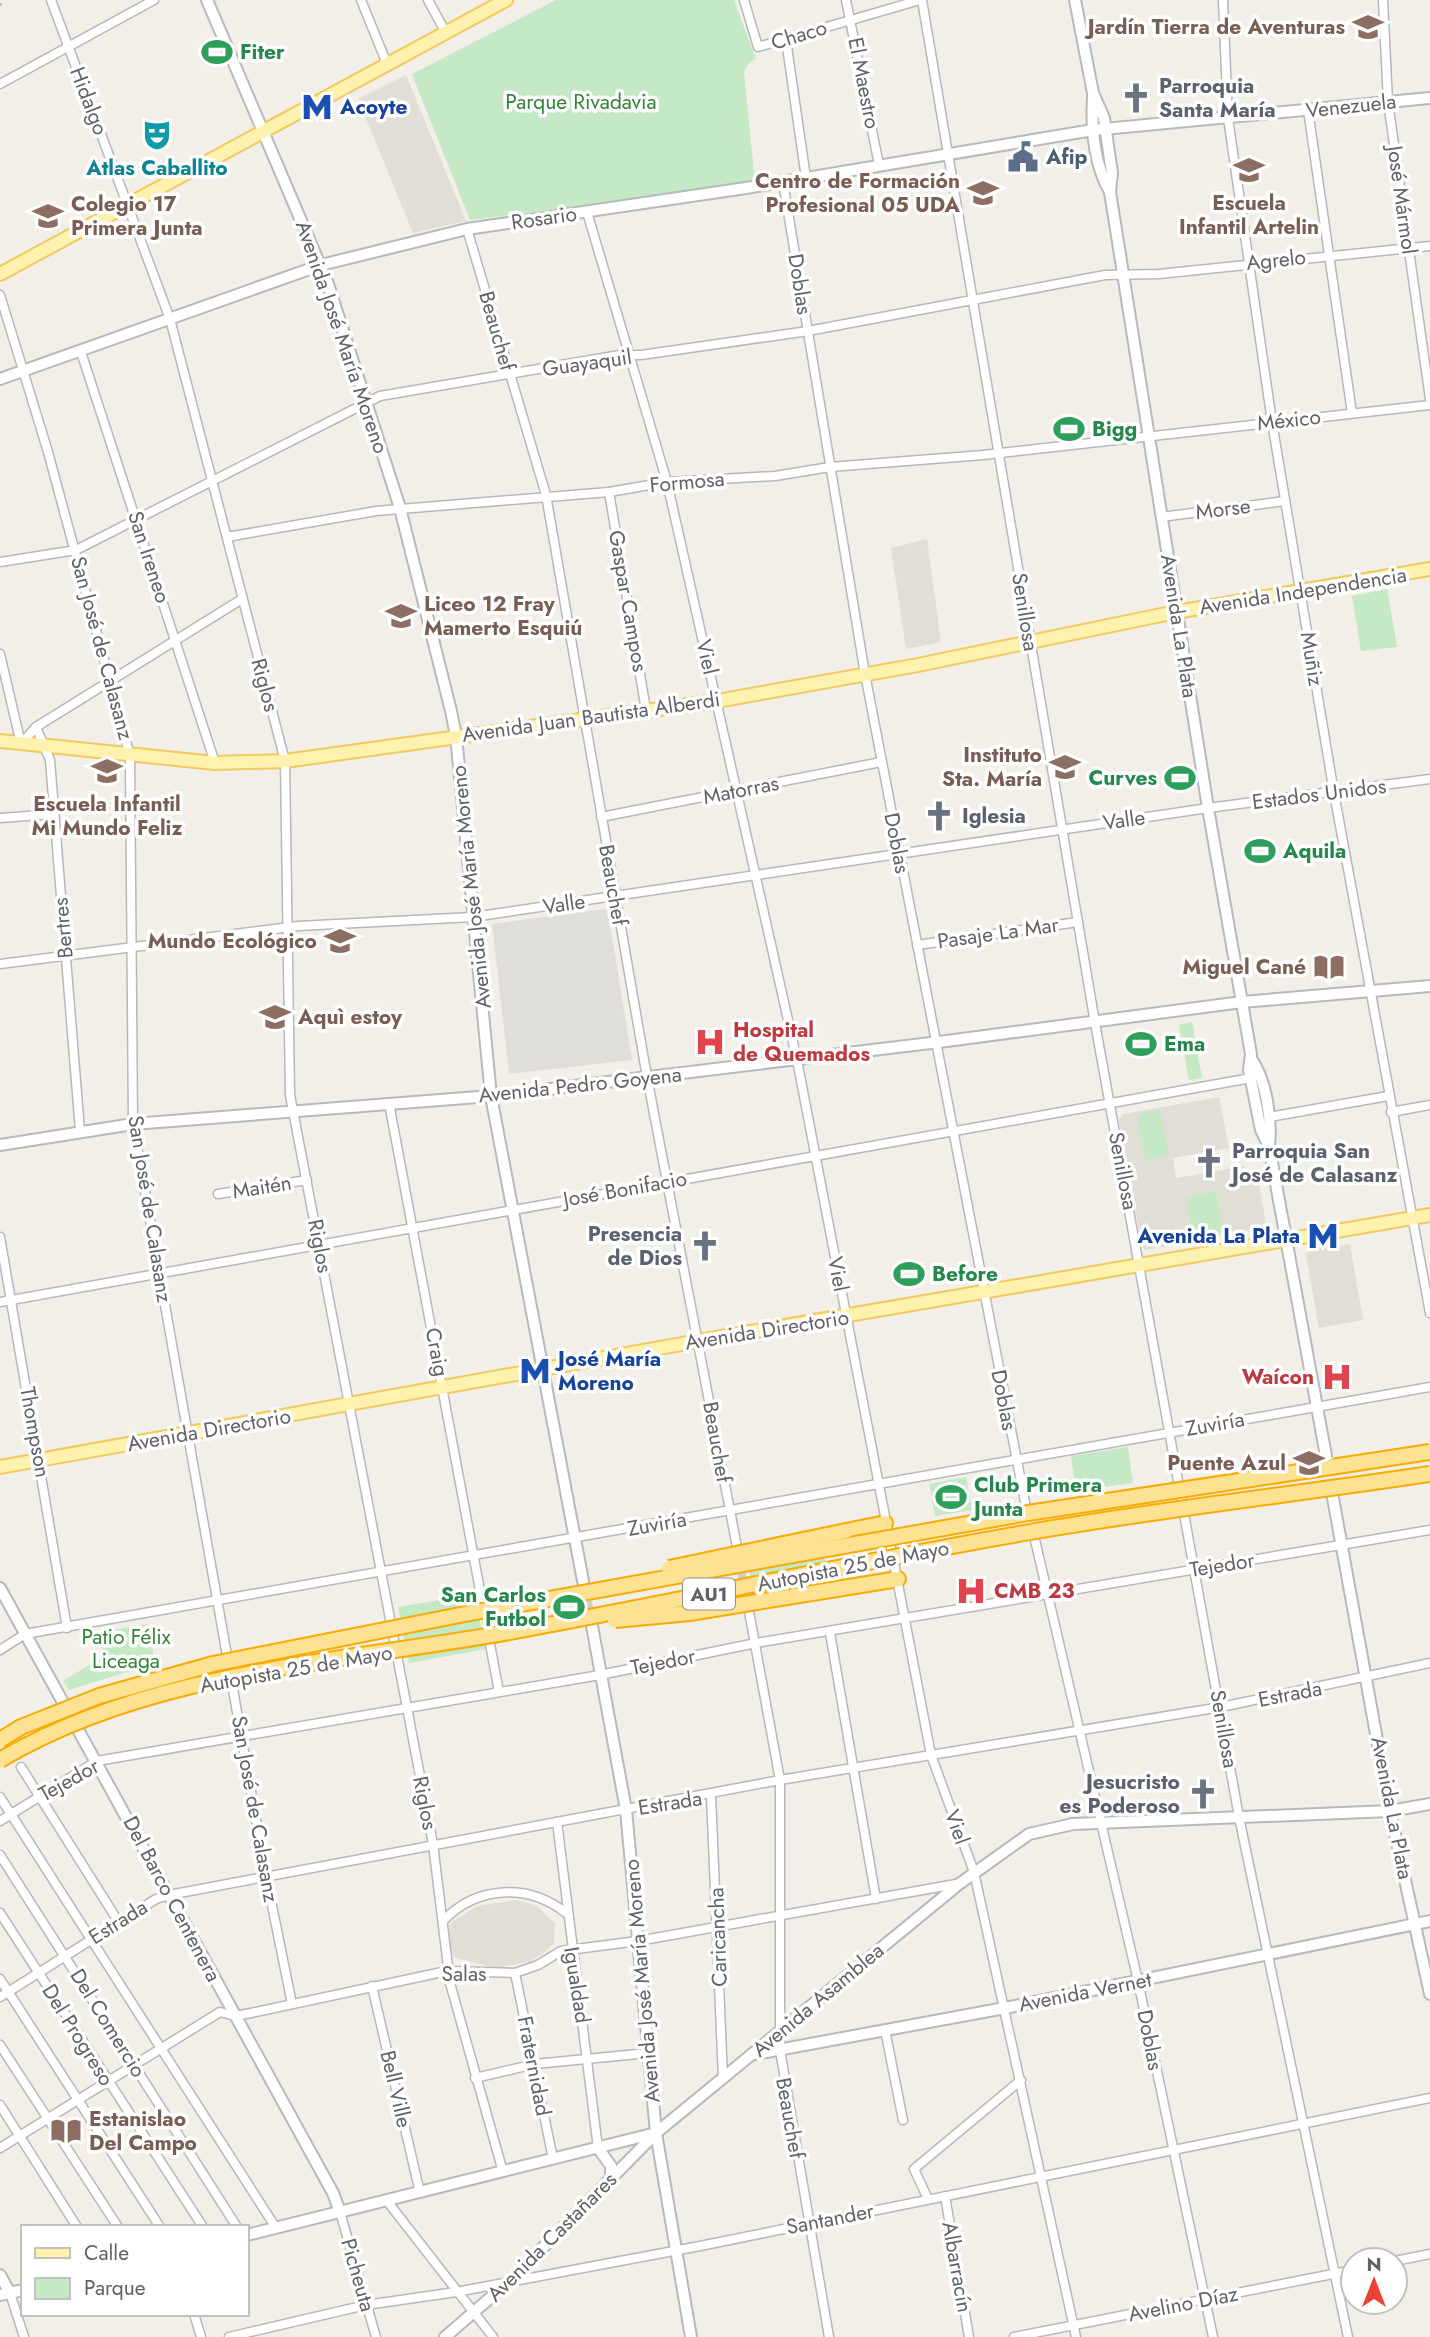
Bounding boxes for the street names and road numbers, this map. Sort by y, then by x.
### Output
street label: Chaco [767,12,831,58]
street label: El Maestro [840,35,888,131]
street label: Hidalgo [62,63,116,139]
street label: Venezuela [1304,86,1398,126]
street label: José Mármol [1379,141,1424,256]
street label: Rosario [509,199,579,237]
street label: Avenida José María Moreno [288,217,396,457]
street label: Agrelo [1245,242,1307,278]
street label: Doblas [780,251,820,317]
street label: Beauchef [471,288,523,375]
street label: Guayaquil [540,342,634,384]
street label: México [1256,402,1322,438]
street label: Formosa [648,464,726,500]
street label: Morse [1194,491,1252,527]
street label: San Ireneo [120,507,178,607]
street label: Gaspar Campos [601,528,655,674]
street label: Avenida La Plata [1153,552,1205,700]
street label: San José de Calasanz [63,553,141,743]
street label: Avenida Independencia [1197,560,1409,622]
street label: Senillosa [1004,571,1046,653]
street label: Muñiz [1293,630,1331,688]
street label: Viel [688,637,726,677]
street label: Riglos [244,655,286,715]
street label: Avenida Juan Bautista Alberdi [460,684,722,750]
street label: Avenida José María Moreno [443,764,499,1010]
street label: Matorras [701,768,781,812]
street label: Estados Unidos [1250,771,1388,817]
street label: Valle [1101,802,1147,838]
street label: Doblas [876,810,918,876]
street label: Beauchef [591,842,635,929]
street label: Valle [541,886,587,922]
street label: Bertres [45,896,81,960]
street label: Pasaje La Mar [935,910,1061,956]
street label: Avenida Pedro Goyena [477,1059,683,1111]
street label: San José de Calasanz [120,1113,180,1305]
street label: Senillosa [1101,1130,1145,1212]
street label: José Bonifacio [558,1163,689,1215]
street label: Maitén [230,1168,294,1206]
street label: Riglos [300,1217,340,1275]
street label: Viel [820,1254,856,1294]
street label: Avenida Directorio [683,1302,851,1358]
street label: Craig [418,1325,456,1379]
street label: Doblas [983,1367,1025,1433]
street label: Thompson [12,1384,58,1480]
street label: Beauchef [695,1399,739,1486]
street label: Avenida Directorio [125,1401,293,1459]
street label: Zuviría [1183,1404,1247,1444]
street label: Zuviría [625,1504,689,1544]
street label: Autopista 25 de Mayo [754,1533,952,1599]
street label: Tejedor [1187,1545,1257,1585]
road number: AU1 [683,1578,735,1610]
street label: Autopista 25 de Mayo [197,1637,395,1701]
street label: Tejedor [628,1641,699,1683]
street label: Estrada [1256,1673,1324,1715]
street label: Senillosa [1202,1688,1246,1770]
street label: San José de Calasanz [224,1713,286,1905]
street label: Avenida La Plata [1363,1734,1421,1882]
street label: Tejedor [33,1751,105,1809]
street label: Riglos [405,1774,445,1832]
street label: Estrada [636,1783,704,1823]
street label: Viel [937,1805,977,1849]
street label: Del Barco Centenera [116,1811,228,1987]
street label: Avenida José María Moreno [616,1858,668,2104]
street label: Caricancha [701,1887,735,1987]
street label: Estrada [83,1892,153,1952]
street label: Avenida Asamblea [746,1936,890,2064]
street label: Igualdad [556,1945,598,2025]
street label: Salas [441,1959,487,1989]
street label: Del Comercio [63,1963,153,2083]
street label: Avenida Vernet [1016,1964,1154,2020]
street label: Del Progreso [35,1978,121,2092]
street label: Doblas [1129,2007,1171,2073]
street label: Fraternidad [510,2014,558,2118]
street label: Bell Ville [373,2047,419,2131]
street label: Beauchef [768,2075,812,2162]
street label: Avenida Castañares [480,2165,624,2309]
street label: Santander [784,2196,877,2242]
street label: Albarracín [934,2219,980,2315]
street label: Picheuta [333,2235,383,2315]
street label: Avelino Díaz [1126,2279,1241,2329]

